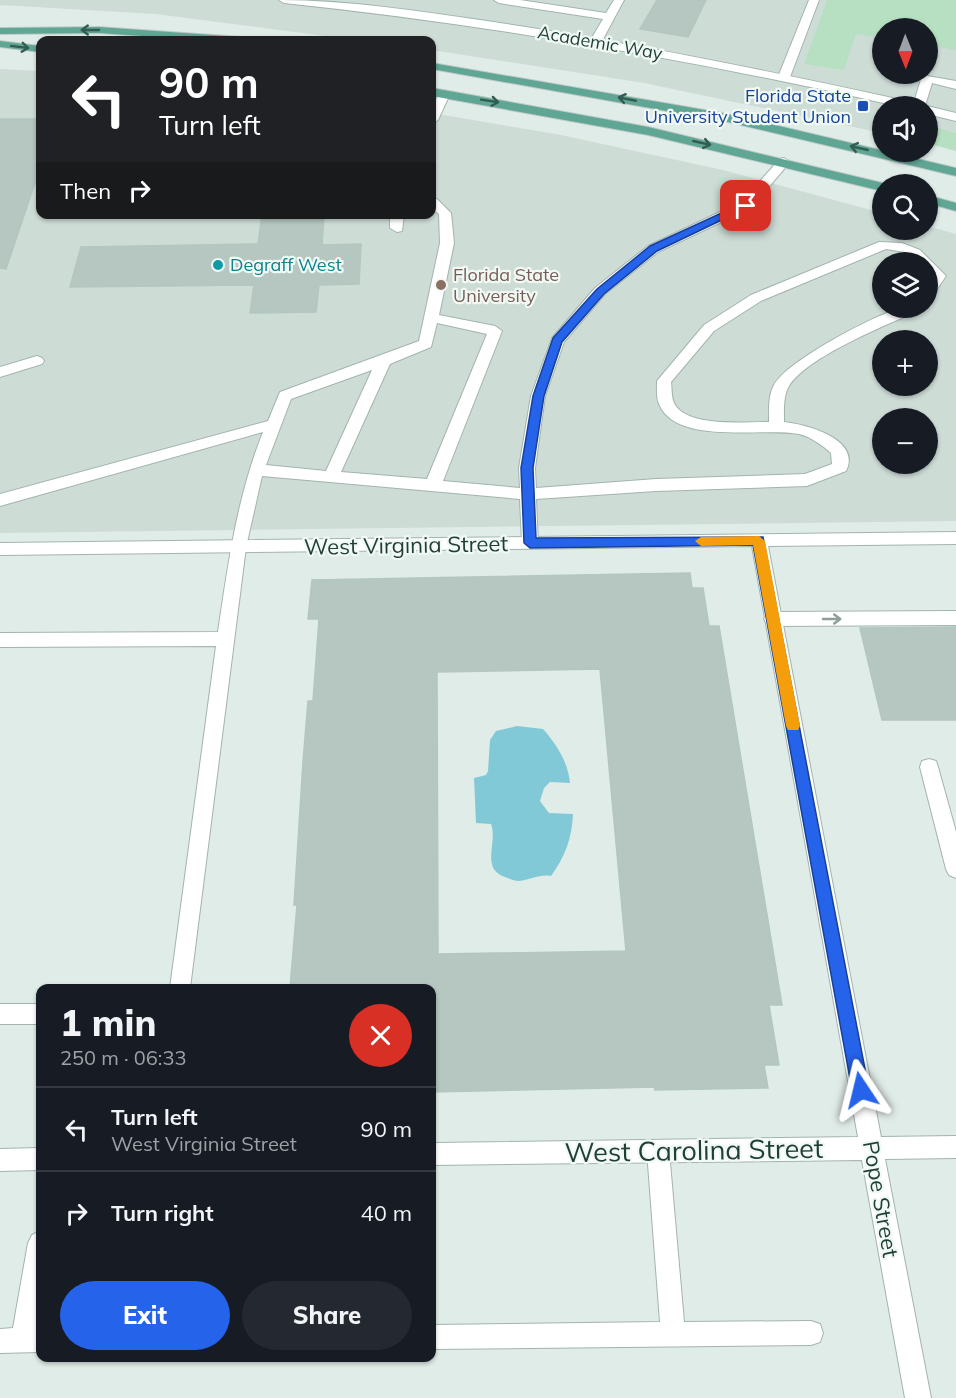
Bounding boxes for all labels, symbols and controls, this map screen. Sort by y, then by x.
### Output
north arrow [872,18,938,84]
map controls [872,18,938,474]
street label: Academic Way [536,20,665,65]
one-way arrow [80,24,100,36]
one-way arrow [10,41,30,52]
text: 90 m [159,56,259,109]
icon: left [60,60,138,138]
place label: Florida State University Student Union [645,84,851,128]
one-way arrow [617,93,637,104]
one-way arrow [479,96,499,107]
button: sound [872,96,938,162]
marker: Florida State University Student Union [856,99,870,113]
text: Turn left [159,108,261,142]
one-way arrow [692,137,711,149]
one-way arrow [849,141,868,153]
icon: right [123,174,156,207]
button: search [872,174,938,240]
text: Then [60,177,111,205]
pin [720,180,771,231]
icon: arrive [729,189,762,222]
button: layers [872,252,938,318]
place label: Degraff West [230,253,342,276]
marker: Degraff West [211,258,225,272]
place label: Florida State University [453,263,559,307]
marker: Florida State University [434,278,448,292]
button: + [872,330,938,396]
button: − [872,408,938,474]
street label: West Virginia Street [304,529,509,561]
one-way arrow [821,613,841,625]
text: 1 min [60,1000,156,1045]
button: close [349,1004,412,1067]
text: 250 m · 06:33 [60,1045,186,1070]
position arrow [829,1058,893,1122]
text: Turn left [111,1103,198,1131]
icon: left [60,1113,93,1146]
text: 90 m [361,1115,412,1143]
text: West Virginia Street [111,1131,297,1156]
street label: West Carolina Street [564,1131,824,1169]
street label: Pope Street [857,1138,905,1260]
icon: right [60,1197,93,1230]
text: Turn right [111,1199,214,1227]
text: 40 m [361,1199,412,1227]
button: Exit [60,1281,230,1350]
button: Share [242,1281,412,1350]

